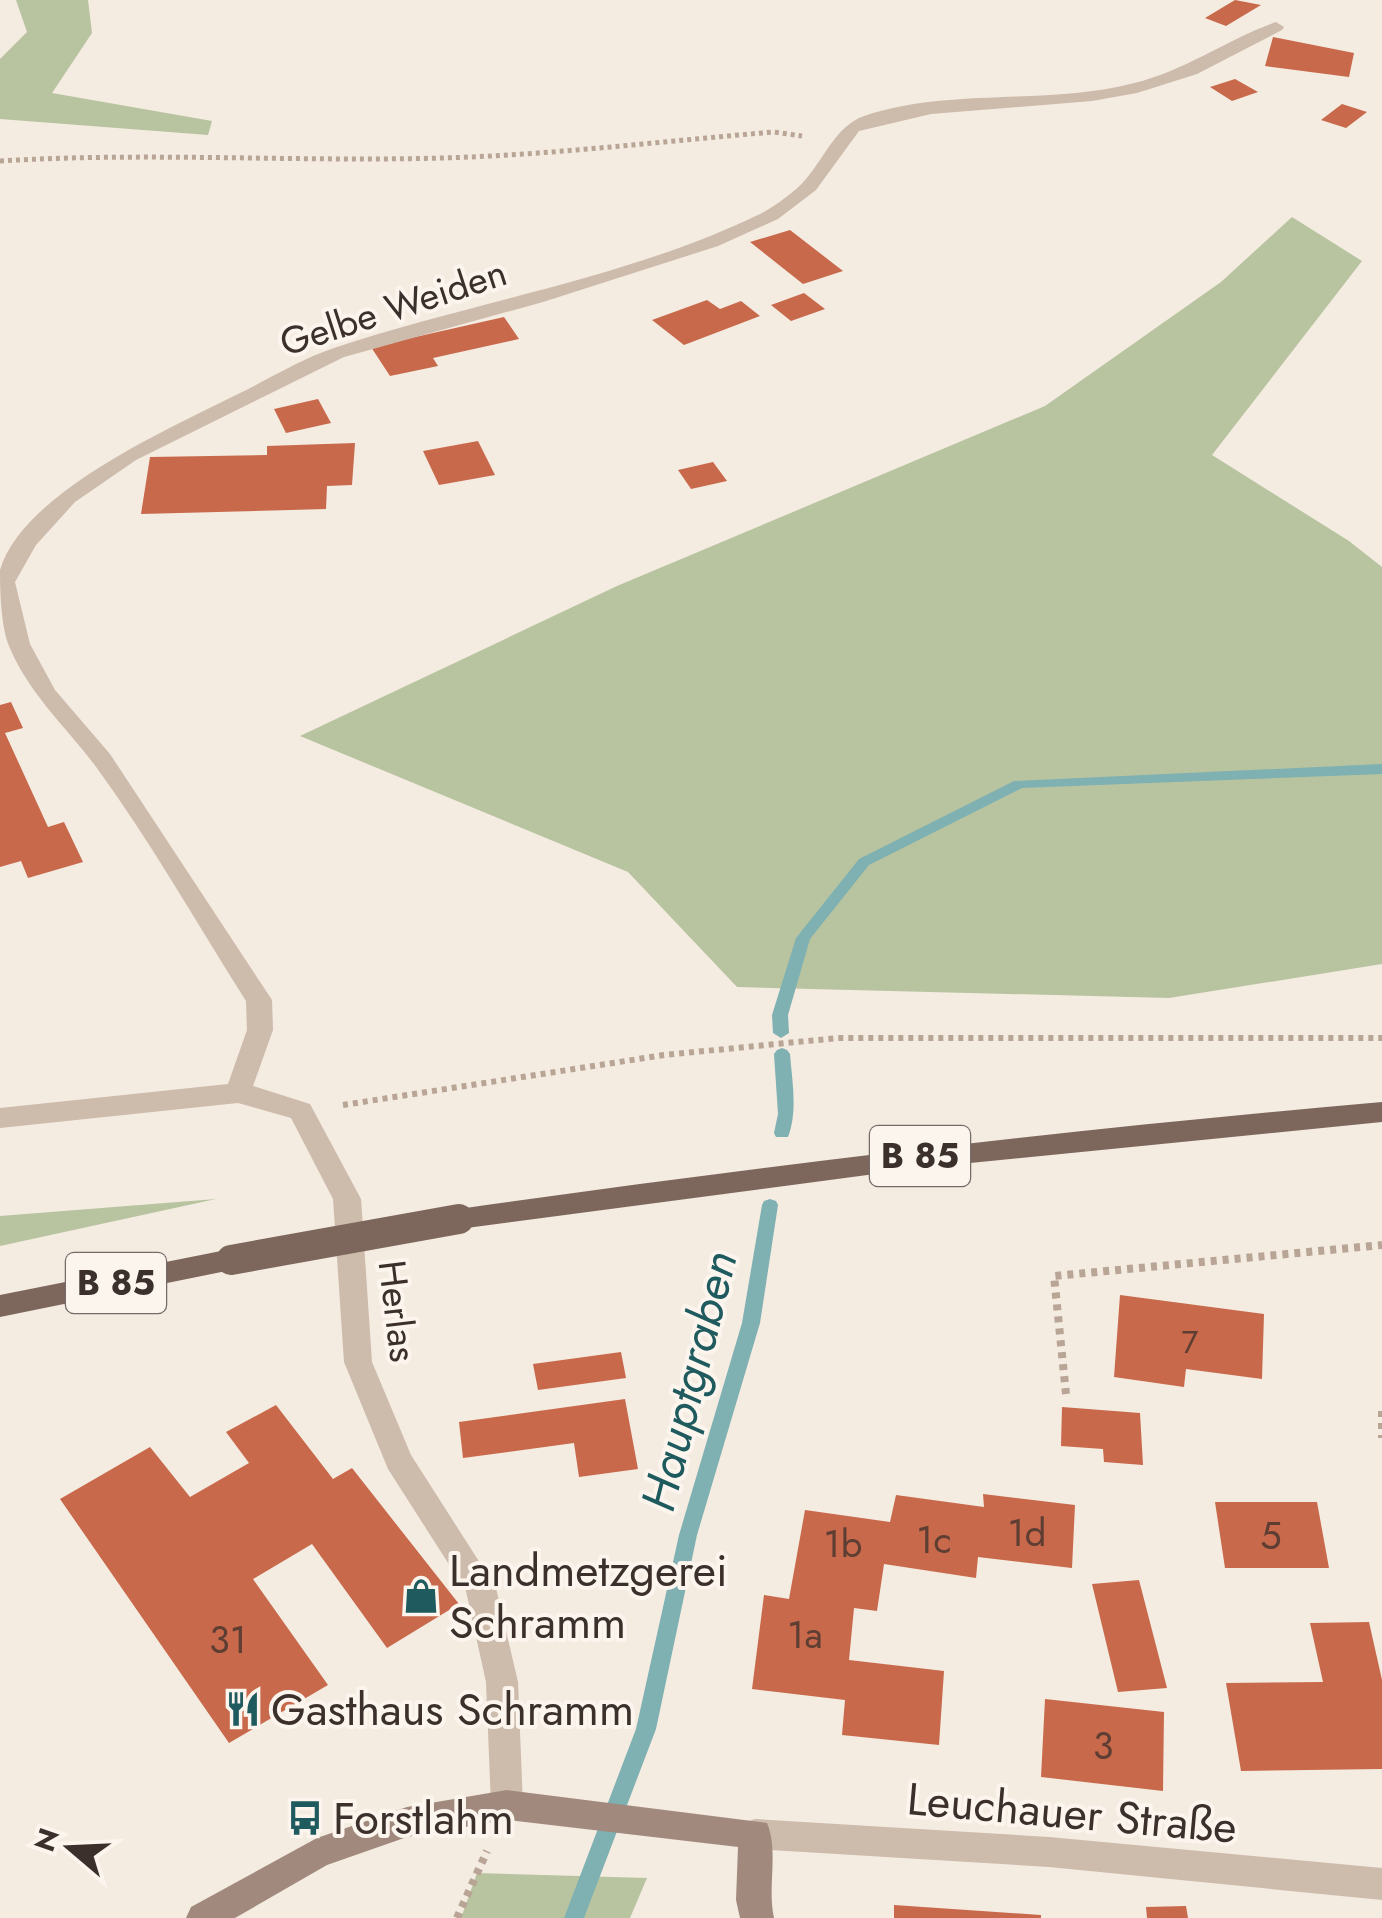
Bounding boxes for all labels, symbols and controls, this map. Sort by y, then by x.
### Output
street label: Gelbe Weiden [272,244,514,370]
road number: B 85 [870,1126,970,1186]
water label: Hauptgraben [623,1244,755,1518]
road number: B 85 [66,1253,166,1313]
street label: Herlas [364,1257,432,1365]
house number: 7 [1182,1319,1199,1365]
house number: 1d [1008,1505,1046,1560]
house number: 5 [1260,1508,1282,1563]
house number: 1c [916,1512,952,1567]
house number: 1b [824,1516,862,1571]
place label: Landmetzgerei Schramm [449,1538,728,1655]
shop icon: Landmetzgerei Schramm [402,1577,440,1615]
house number: 1a [787,1607,823,1662]
house number: 31 [209,1612,247,1667]
place label: Gasthaus Schramm [271,1677,634,1742]
restaurant icon: Gasthaus Schramm [224,1690,262,1728]
house number: 3 [1093,1718,1113,1773]
street label: Leuchauer Straße [904,1766,1240,1860]
place label: Forstlahm [333,1786,514,1851]
north arrow [20,1798,120,1898]
bus stop icon: Forstlahm [286,1799,324,1837]
text: N [24,1823,70,1857]

